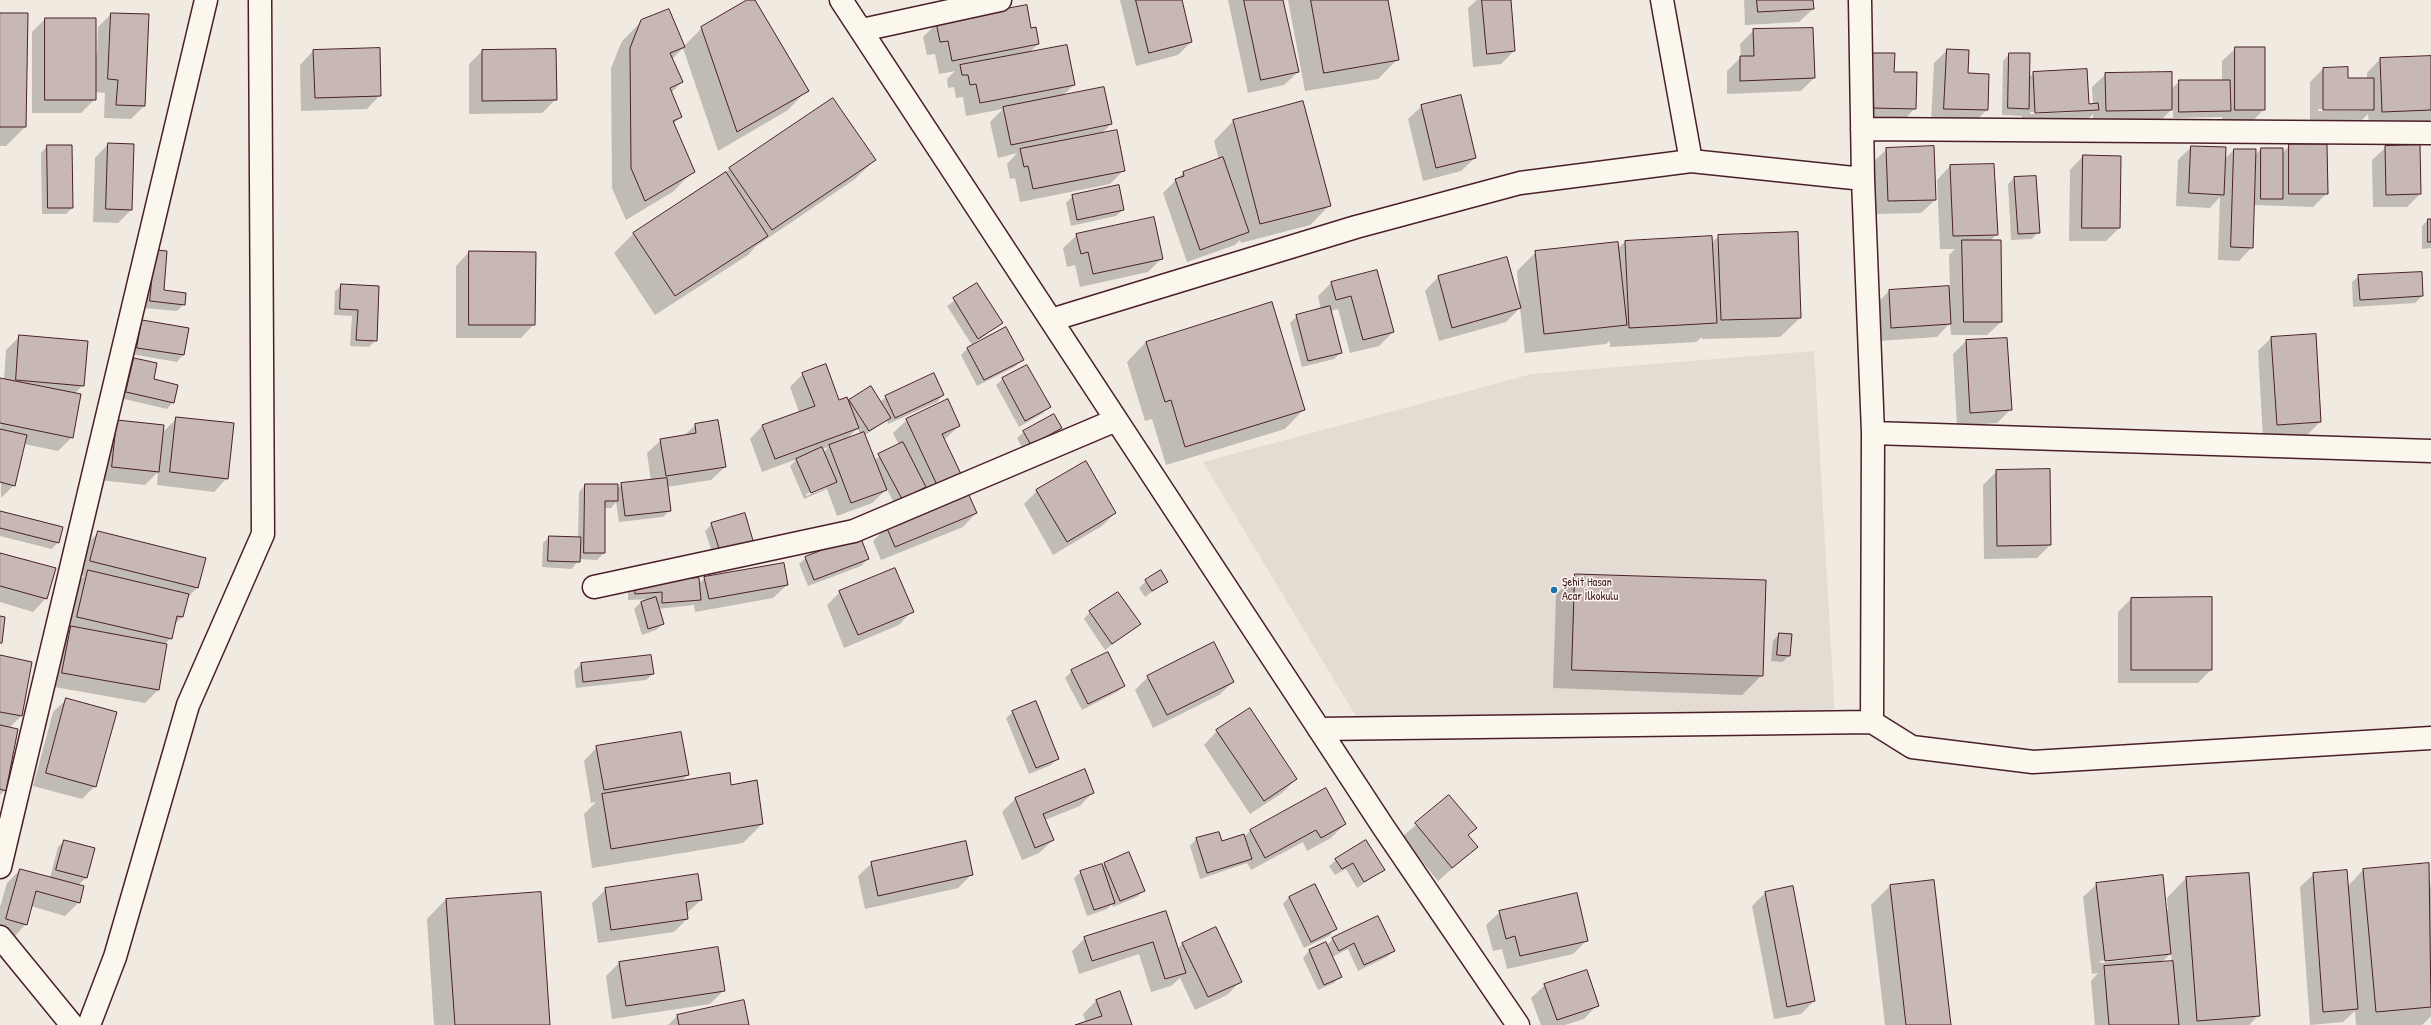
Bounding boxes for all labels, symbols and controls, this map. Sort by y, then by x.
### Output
place label: Şehit Hasan Acar İlkokulu [1562,576,1618,604]
marker: Şehit Hasan Acar İlkokulu [1549,585,1559,595]

